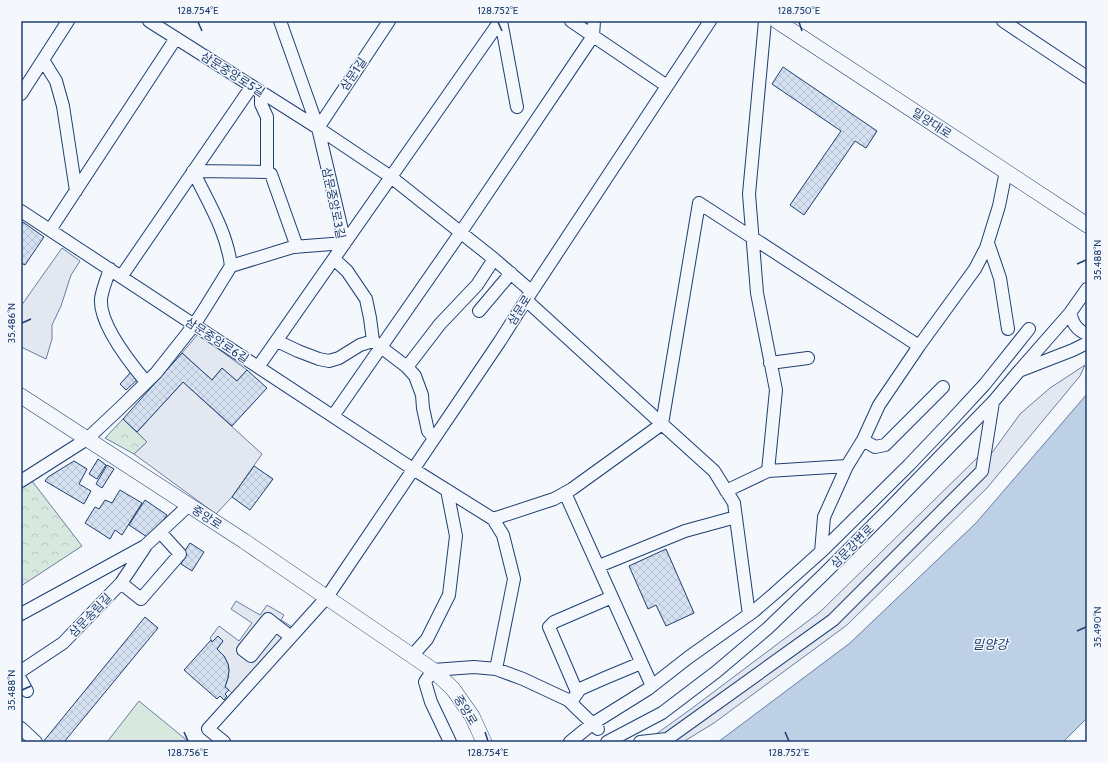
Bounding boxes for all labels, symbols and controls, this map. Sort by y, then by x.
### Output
text: 128.754°E [177,4,219,17]
text: 128.752°E [478,4,519,17]
text: 128.750°E [778,4,821,17]
street label: 삼문중앙로5길 [198,48,268,100]
street label: 삼문1길 [336,54,370,94]
street label: 밀양대로 [909,105,955,141]
street label: 삼문중앙로3길 [319,166,349,240]
text: 35.488°N [1091,240,1104,280]
street label: 삼문로 [504,292,534,328]
text: 35.486°N [5,303,18,343]
street label: 삼문중앙로6길 [182,314,252,366]
street label: 중앙로 [189,502,225,532]
street label: 삼문강변로 [827,521,877,571]
street label: 삼문송림길 [65,590,115,640]
text: 35.490°N [1091,606,1104,648]
water label: 밀양강 [972,636,1010,652]
text: 35.488°N [5,670,18,710]
street label: 중앙로 [451,692,481,728]
text: 128.756°E [167,746,209,759]
text: 128.754°E [467,746,509,759]
text: 128.752°E [769,746,810,759]

